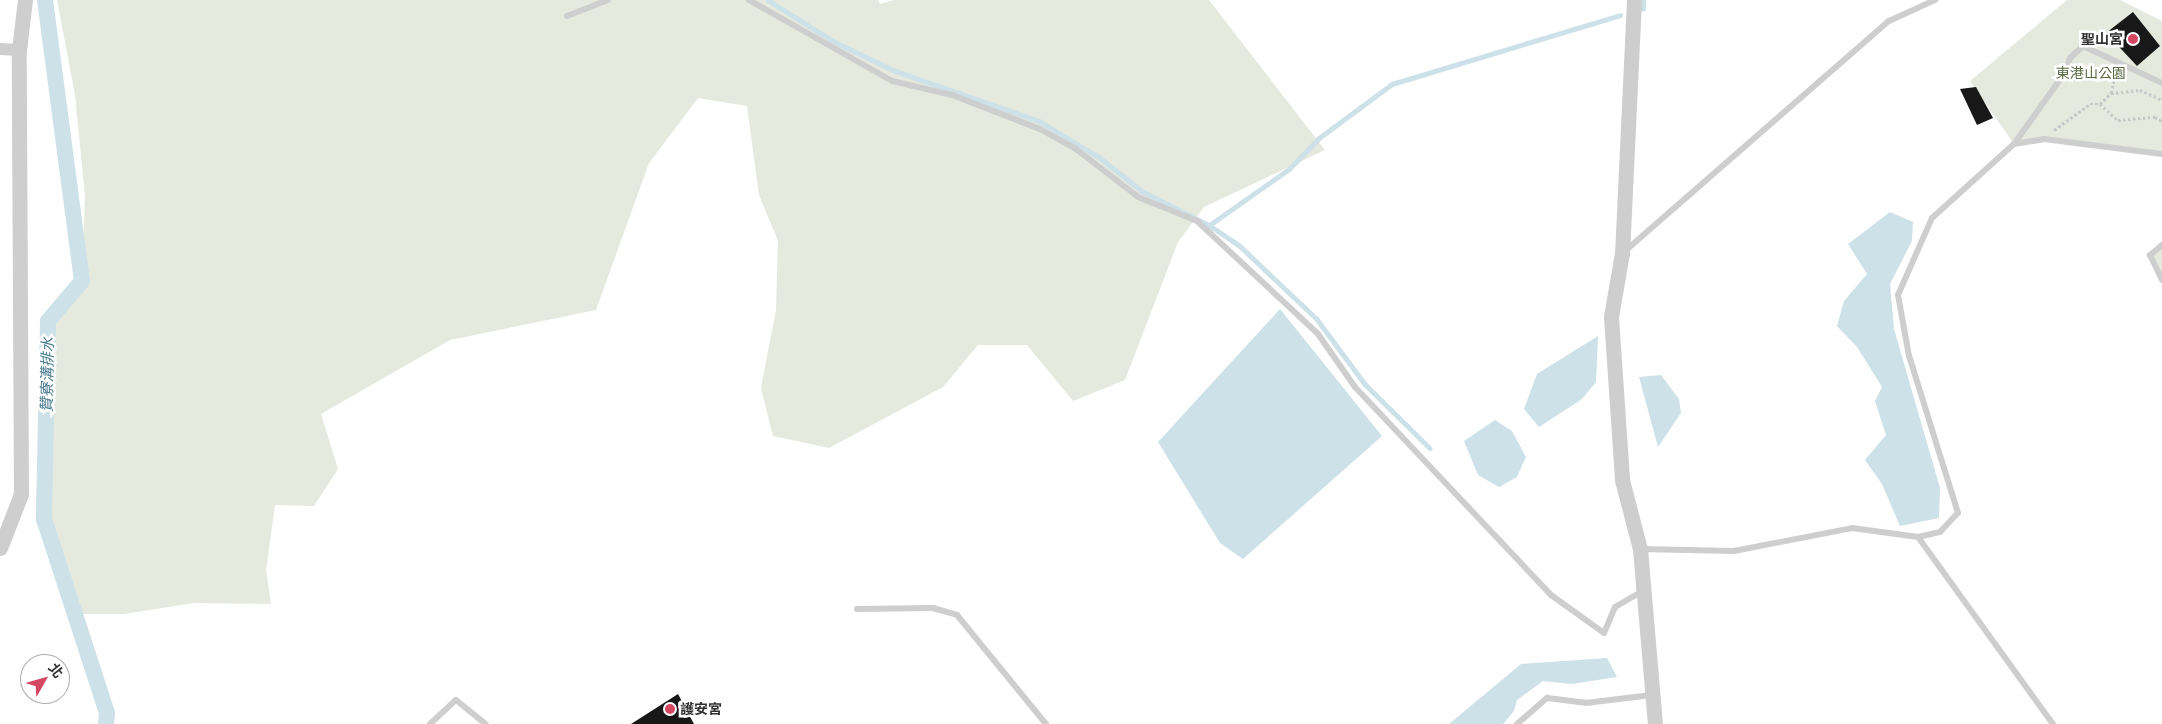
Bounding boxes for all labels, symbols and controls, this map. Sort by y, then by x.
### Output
place label: 聖山宮 [2081,31,2123,47]
marker: 聖山宮 [2127,33,2139,45]
park label: 東港山公園 [2056,65,2126,81]
water label: 贊寮溝排水 [37,337,57,413]
north arrow [20,654,70,704]
text: 北 [45,659,68,681]
place label: 護安宮 [680,701,722,717]
marker: 護安宮 [664,703,676,715]

